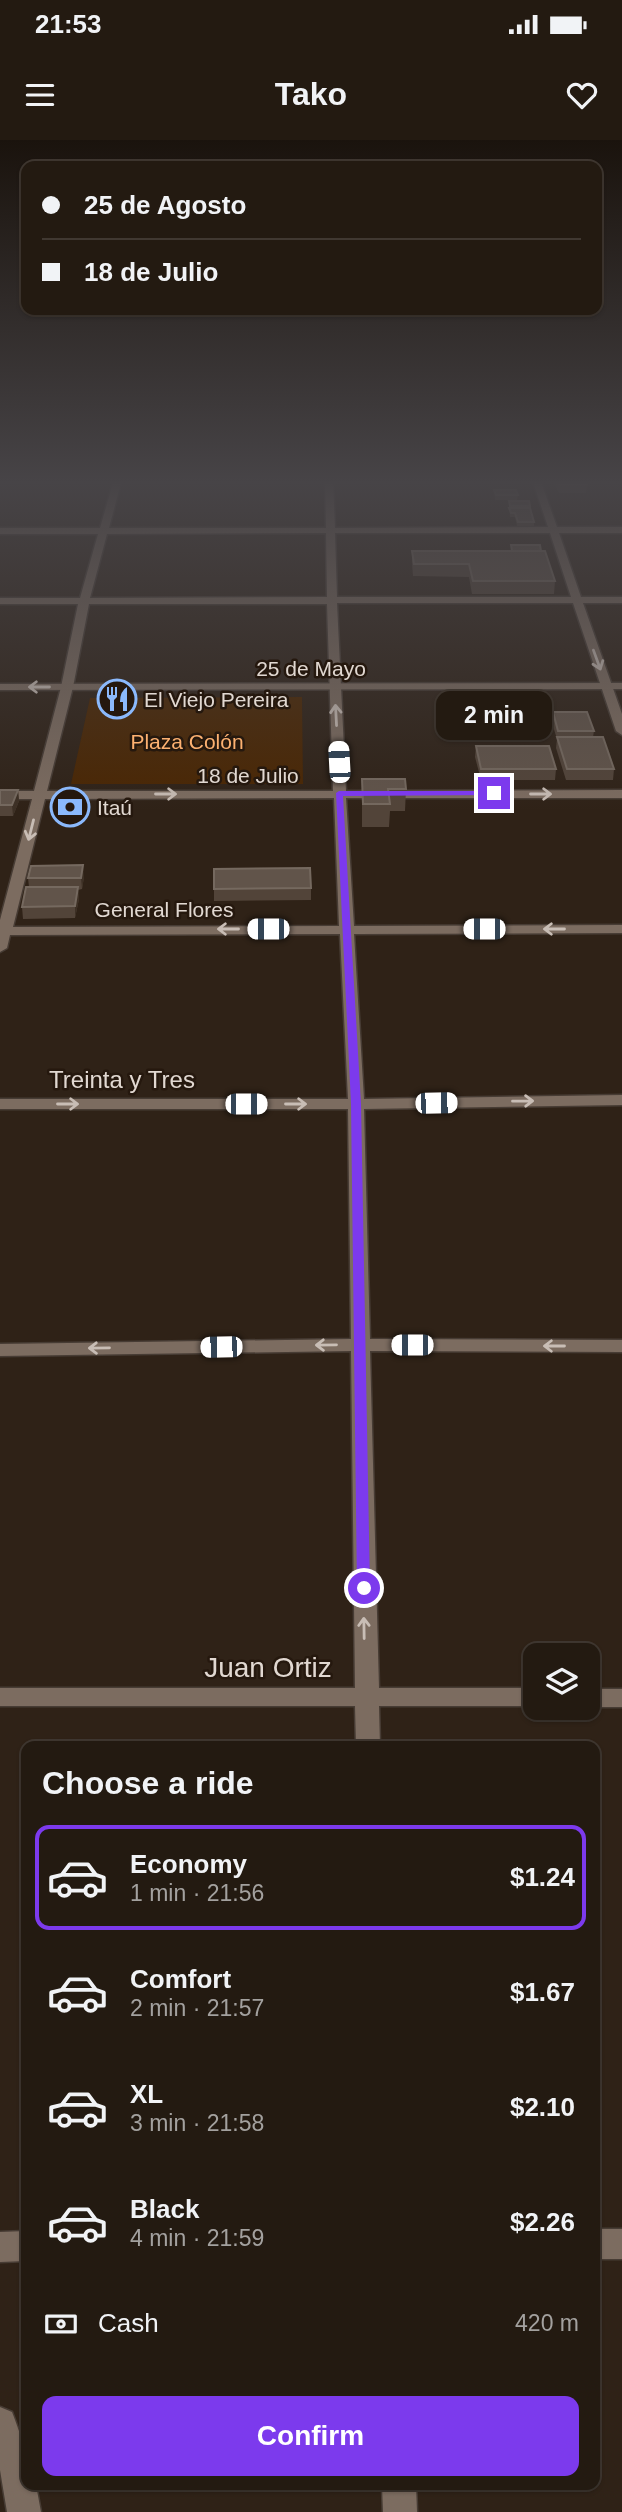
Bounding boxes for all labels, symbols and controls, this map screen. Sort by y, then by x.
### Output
text: 21:53 [35,9,102,39]
icon: menu [21,76,59,114]
text: Tako [275,76,347,112]
icon: heart [563,76,601,114]
text: 25 de Agosto [84,190,246,220]
text: 18 de Julio [84,257,218,287]
one-way arrow [592,648,605,670]
street label: 25 de Mayo [256,657,366,680]
restaurant icon: El Viejo Pereira [96,678,138,720]
one-way arrow [28,680,51,694]
place label: El Viejo Pereira [144,688,289,711]
callout: 2 min [436,692,552,740]
text: 2 min [464,702,524,728]
one-way arrow [329,704,342,727]
park label: Plaza Colón [130,730,244,753]
car [328,740,351,784]
street label: 18 de Julio [197,764,299,787]
route end [478,777,510,809]
bank icon: Itaú [49,786,91,828]
one-way arrow [154,787,177,801]
one-way arrow [529,787,552,801]
place label: Itaú [97,796,132,819]
one-way arrow [24,819,37,841]
street label: General Flores [95,898,233,921]
car [248,919,290,940]
car [464,919,506,940]
one-way arrow [217,922,240,936]
one-way arrow [543,922,566,936]
street label: Treinta y Tres [49,1066,195,1093]
car [415,1092,458,1114]
car [226,1094,268,1115]
one-way arrow [511,1095,534,1108]
one-way arrow [56,1097,79,1111]
one-way arrow [284,1097,307,1111]
car [392,1335,434,1356]
car [200,1336,243,1358]
one-way arrow [315,1338,338,1352]
one-way arrow [543,1339,566,1353]
one-way arrow [88,1341,111,1355]
route start [348,1572,380,1604]
one-way arrow [358,1617,371,1640]
map controls [523,1643,600,1720]
button: layers [523,1643,600,1720]
street label: Juan Ortiz [204,1652,332,1683]
text: Choose a ride [42,1765,254,1801]
icon: car [46,1846,109,1909]
text: Economy [130,1849,247,1879]
text: $1.24 [510,1862,575,1892]
text: 1 min · 21:56 [130,1880,264,1906]
icon: car [46,1961,109,2024]
text: Comfort [130,1964,231,1994]
text: $1.67 [510,1977,575,2007]
text: 2 min · 21:57 [130,1995,264,2021]
icon: car [46,2076,109,2139]
text: XL [130,2079,163,2109]
text: $2.10 [510,2092,575,2122]
text: 3 min · 21:58 [130,2110,264,2136]
icon: car [46,2191,109,2254]
text: Black [130,2194,199,2224]
text: $2.26 [510,2207,575,2237]
text: 4 min · 21:59 [130,2225,264,2251]
icon: cash [42,2305,80,2343]
text: Cash [98,2308,159,2338]
text: 420 m [515,2310,579,2336]
button: Confirm [42,2396,579,2476]

